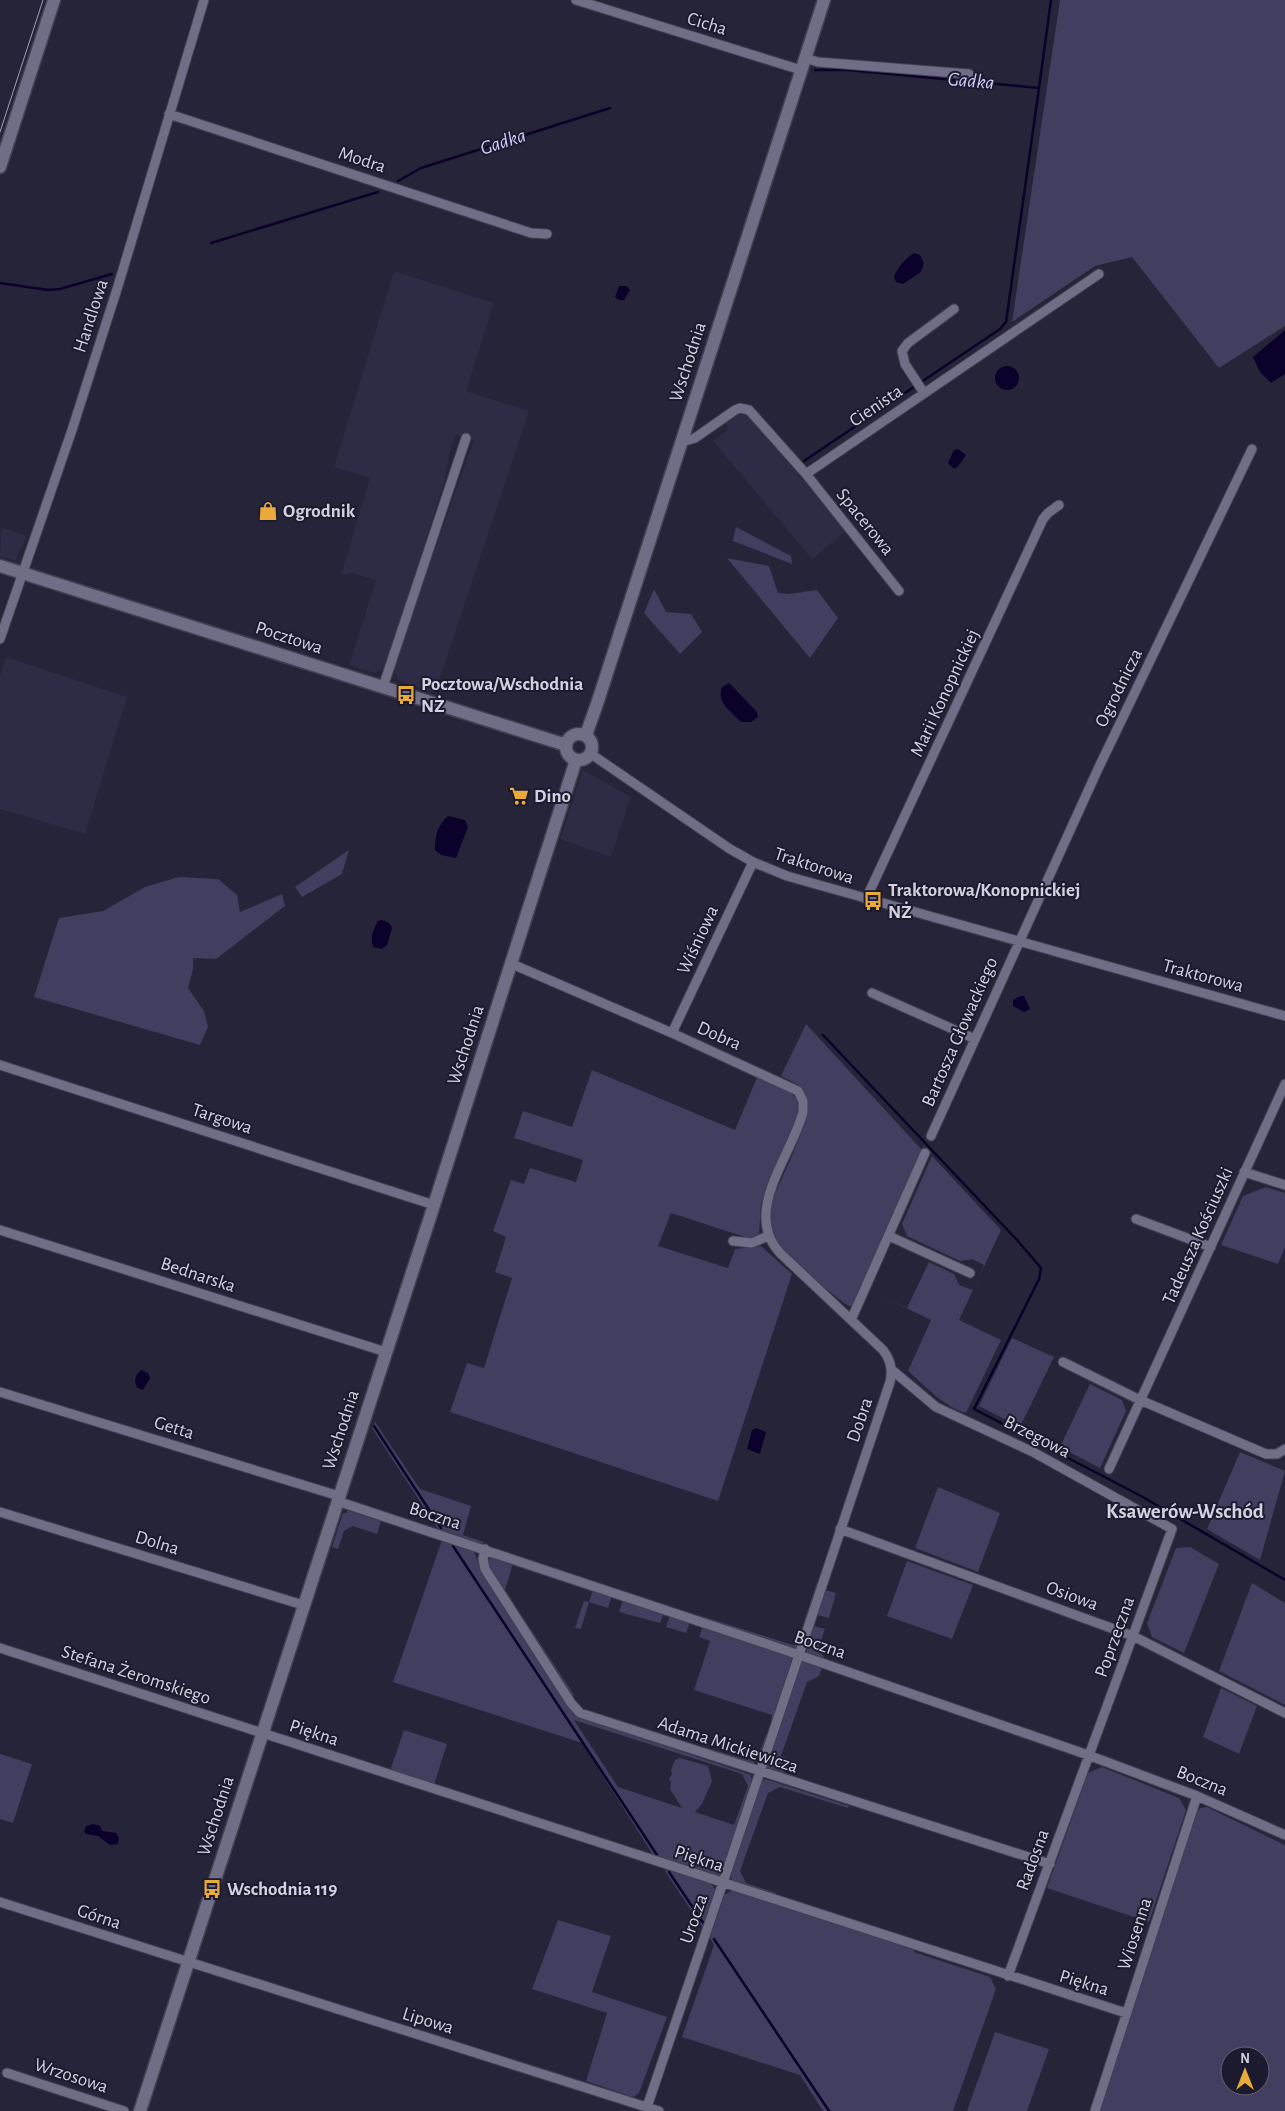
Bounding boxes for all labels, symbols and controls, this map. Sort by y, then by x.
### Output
street label: Cicha [685,9,729,39]
water label: Gadka [947,69,995,93]
water label: Gadka [478,125,528,159]
street label: Modra [336,143,388,177]
street label: Handlowa [70,277,112,355]
street label: Wschodnia [666,320,710,404]
street label: Cienista [846,381,906,431]
street label: Spacerowa [832,485,898,559]
shop icon: Ogrodnik [257,500,279,522]
place label: Ogrodnik [283,502,356,521]
street label: Pocztowa [253,618,325,658]
street label: Marii Konopnickiej [907,626,983,760]
street label: Ogrodnicza [1092,645,1146,730]
place label: Pocztowa/Wschodnia NŻ [421,675,583,716]
bus stop icon: Pocztowa/Wschodnia NŻ [395,684,417,706]
supermarket icon: Dino [508,785,530,807]
place label: Dino [534,787,571,806]
street label: Traktorowa [772,844,857,888]
place label: Traktorowa/Konopnickiej NŻ [888,881,1080,922]
bus stop icon: Traktorowa/Konopnickiej NŻ [862,890,884,912]
street label: Wiśniowa [674,903,722,977]
street label: Bartosza Głowackiego [919,954,1001,1110]
street label: Traktorowa [1161,956,1246,996]
street label: Wschodnia [444,1003,488,1087]
street label: Dobra [694,1018,744,1054]
street label: Targowa [189,1100,255,1138]
street label: Tadeusza Kościuszki [1159,1165,1237,1307]
street label: Bednarska [158,1254,238,1296]
street label: Wschodnia [319,1388,363,1472]
street label: Dobra [844,1395,877,1445]
street label: Brzegowa [1001,1412,1074,1462]
street label: Getta [152,1413,196,1443]
street label: Boczna [407,1499,463,1533]
district label: Ksawerów-Wschód [1106,1501,1264,1522]
street label: Dolna [133,1527,181,1559]
street label: Osiowa [1043,1578,1101,1614]
street label: Poprzeczna [1092,1594,1138,1680]
street label: Boczna [792,1627,848,1663]
street label: Stefana Żeromskiego [59,1641,213,1708]
street label: Adama Mickiewicza [655,1713,801,1777]
street label: Piękna [287,1716,341,1750]
street label: Boczna [1174,1762,1230,1800]
street label: Wschodnia [194,1774,238,1858]
street label: Radosna [1013,1827,1053,1893]
street label: Piękna [672,1842,726,1876]
bus stop icon: Wschodnia 119 [201,1878,223,1900]
place label: Wschodnia 119 [227,1880,337,1899]
street label: Urocza [677,1892,711,1946]
street label: Wiosenna [1114,1895,1156,1973]
street label: Górna [75,1901,123,1933]
street label: Piękna [1057,1967,1111,2000]
street label: Lipowa [400,2004,456,2038]
north arrow [1220,2046,1270,2096]
text: N [1240,2052,1250,2066]
street label: Wrzosowa [32,2055,111,2097]

